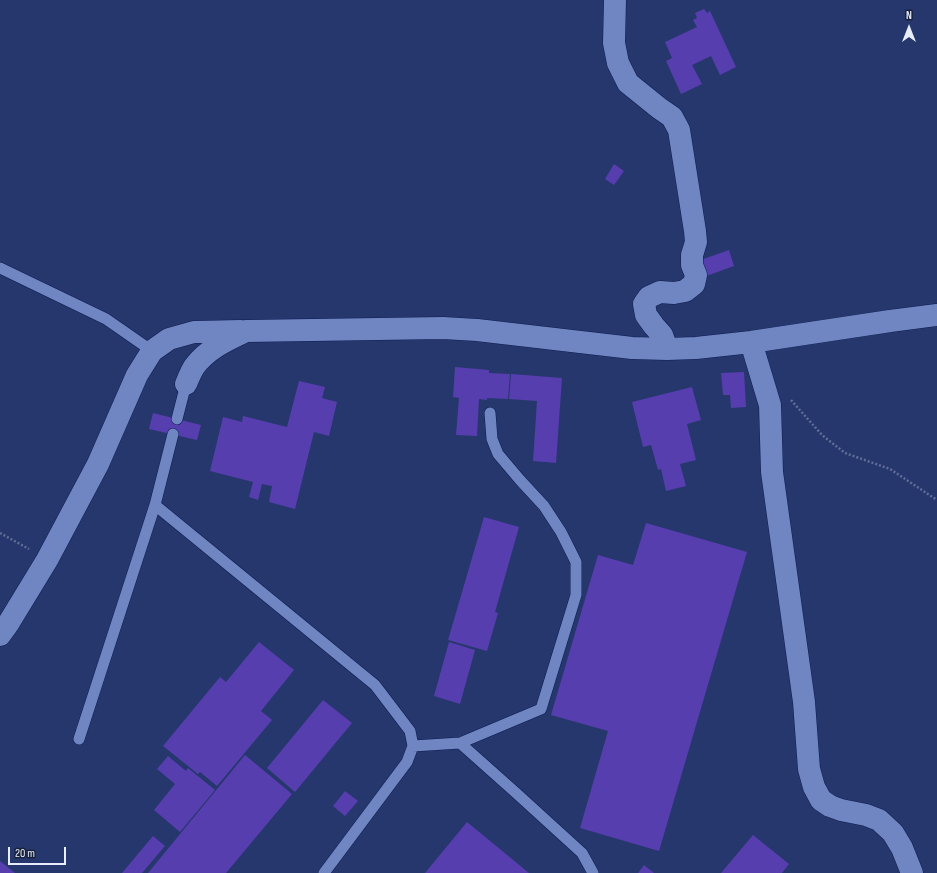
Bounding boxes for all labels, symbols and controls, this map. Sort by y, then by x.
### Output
north arrow [889,8,929,48]
text: N [906,9,912,22]
scale bar [10,839,68,865]
text: 20 m [15,846,35,861]

